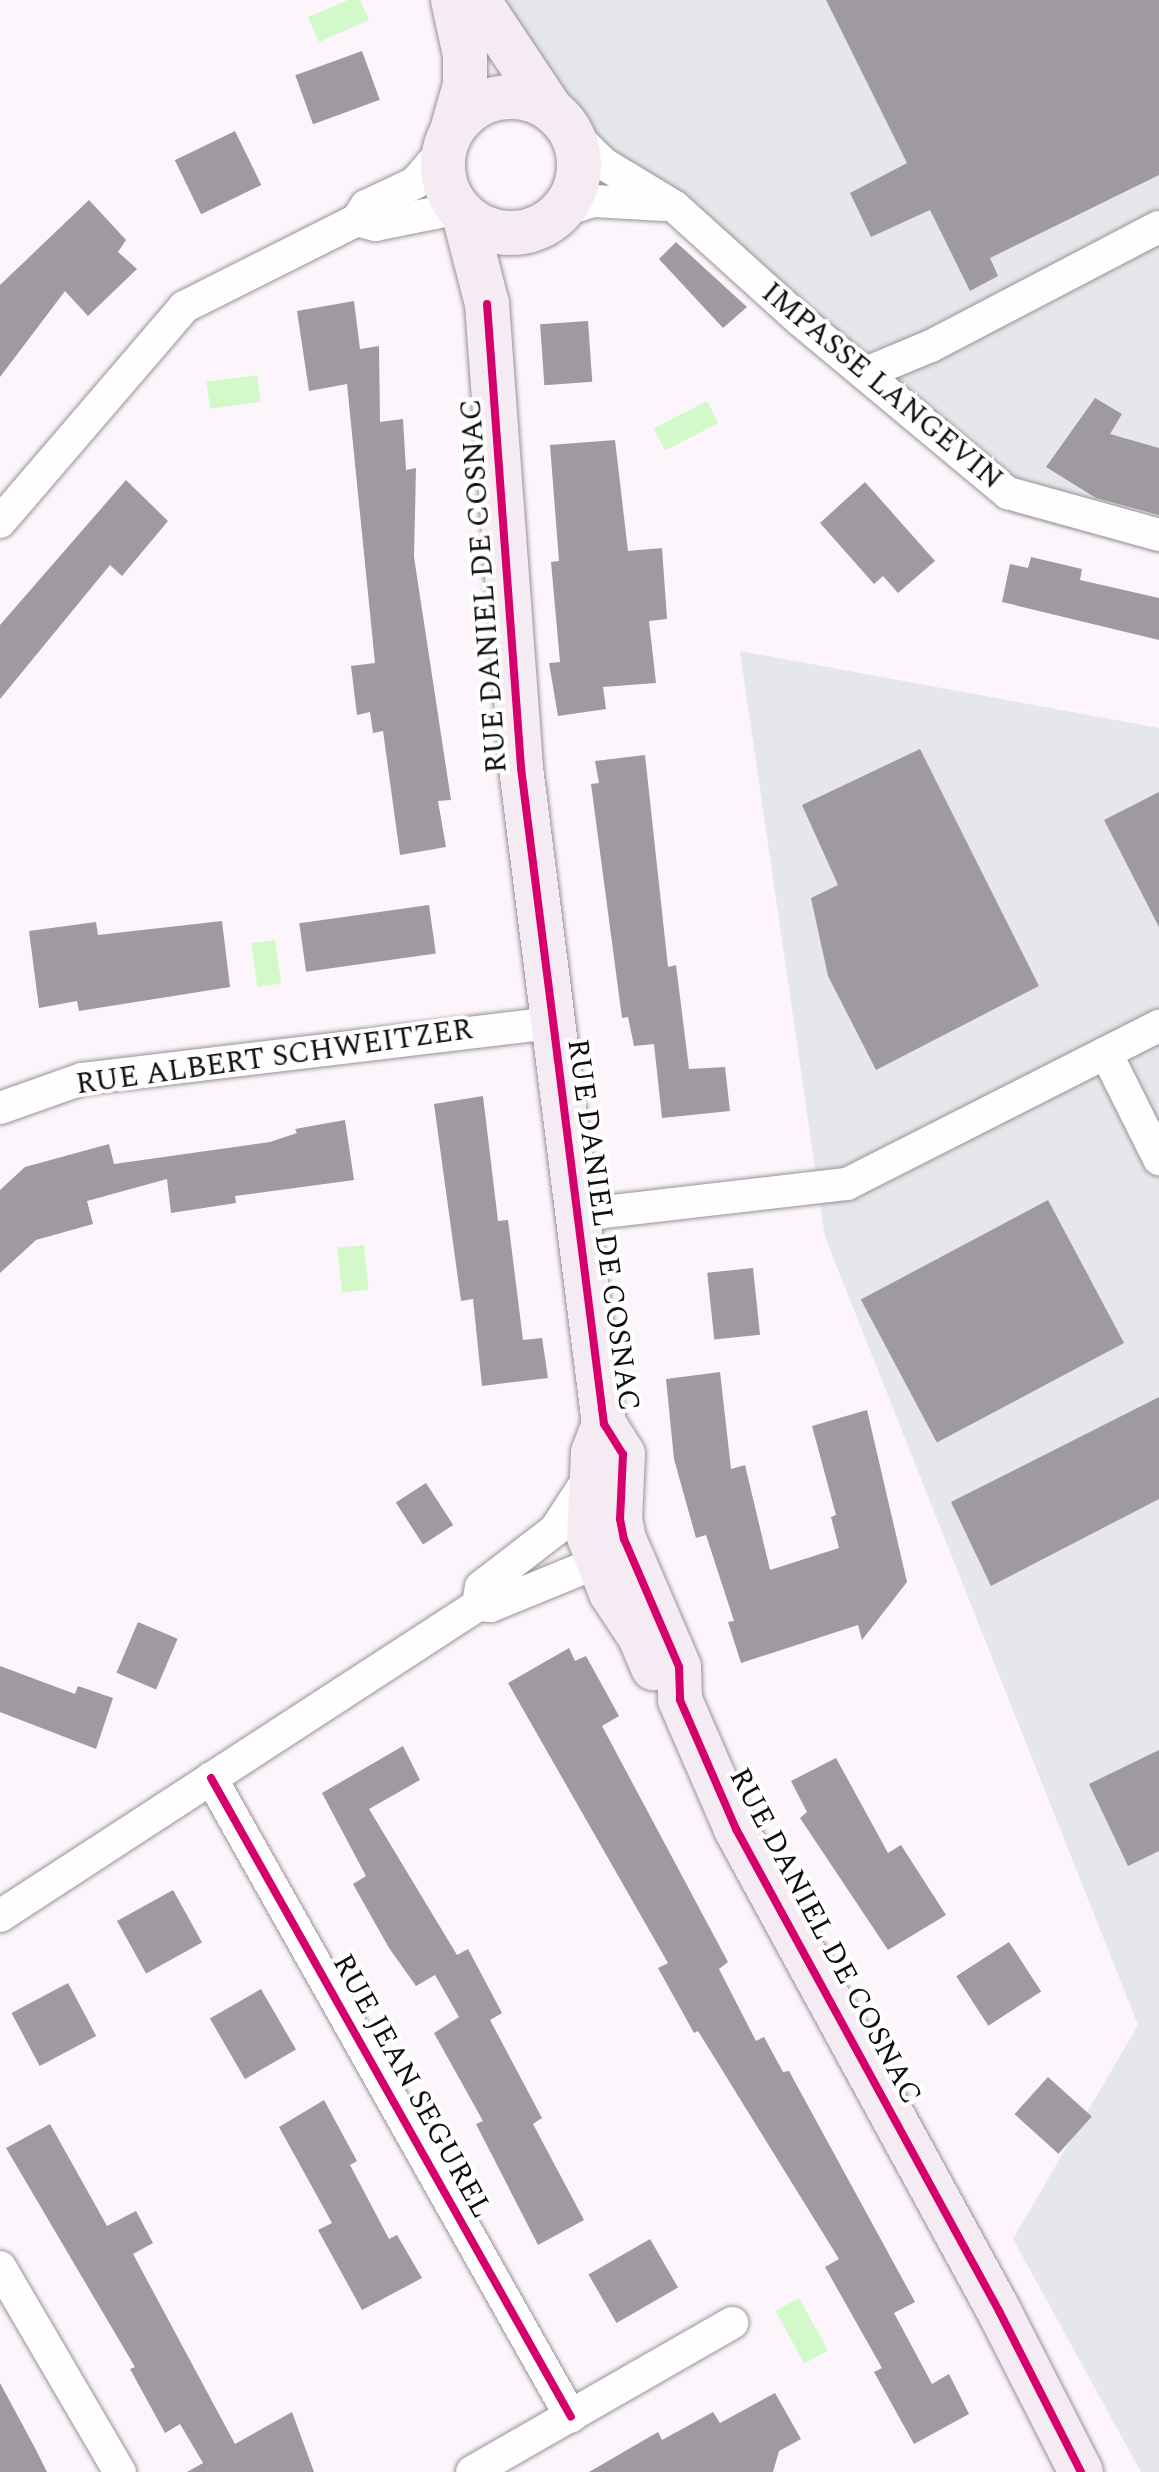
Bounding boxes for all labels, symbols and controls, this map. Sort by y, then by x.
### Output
street label: IMPASSE LANGEVIN [754,275,1010,497]
street label: RUE DANIEL DE COSNAC [453,397,515,775]
street label: RUE ALBERT SCHWEITZER [73,1011,475,1103]
street label: RUE DANIEL DE COSNAC [559,1037,647,1413]
street label: RUE DANIEL DE COSNAC [721,1762,929,2110]
street label: RUE JEAN SEGUREL [324,1948,500,2224]

